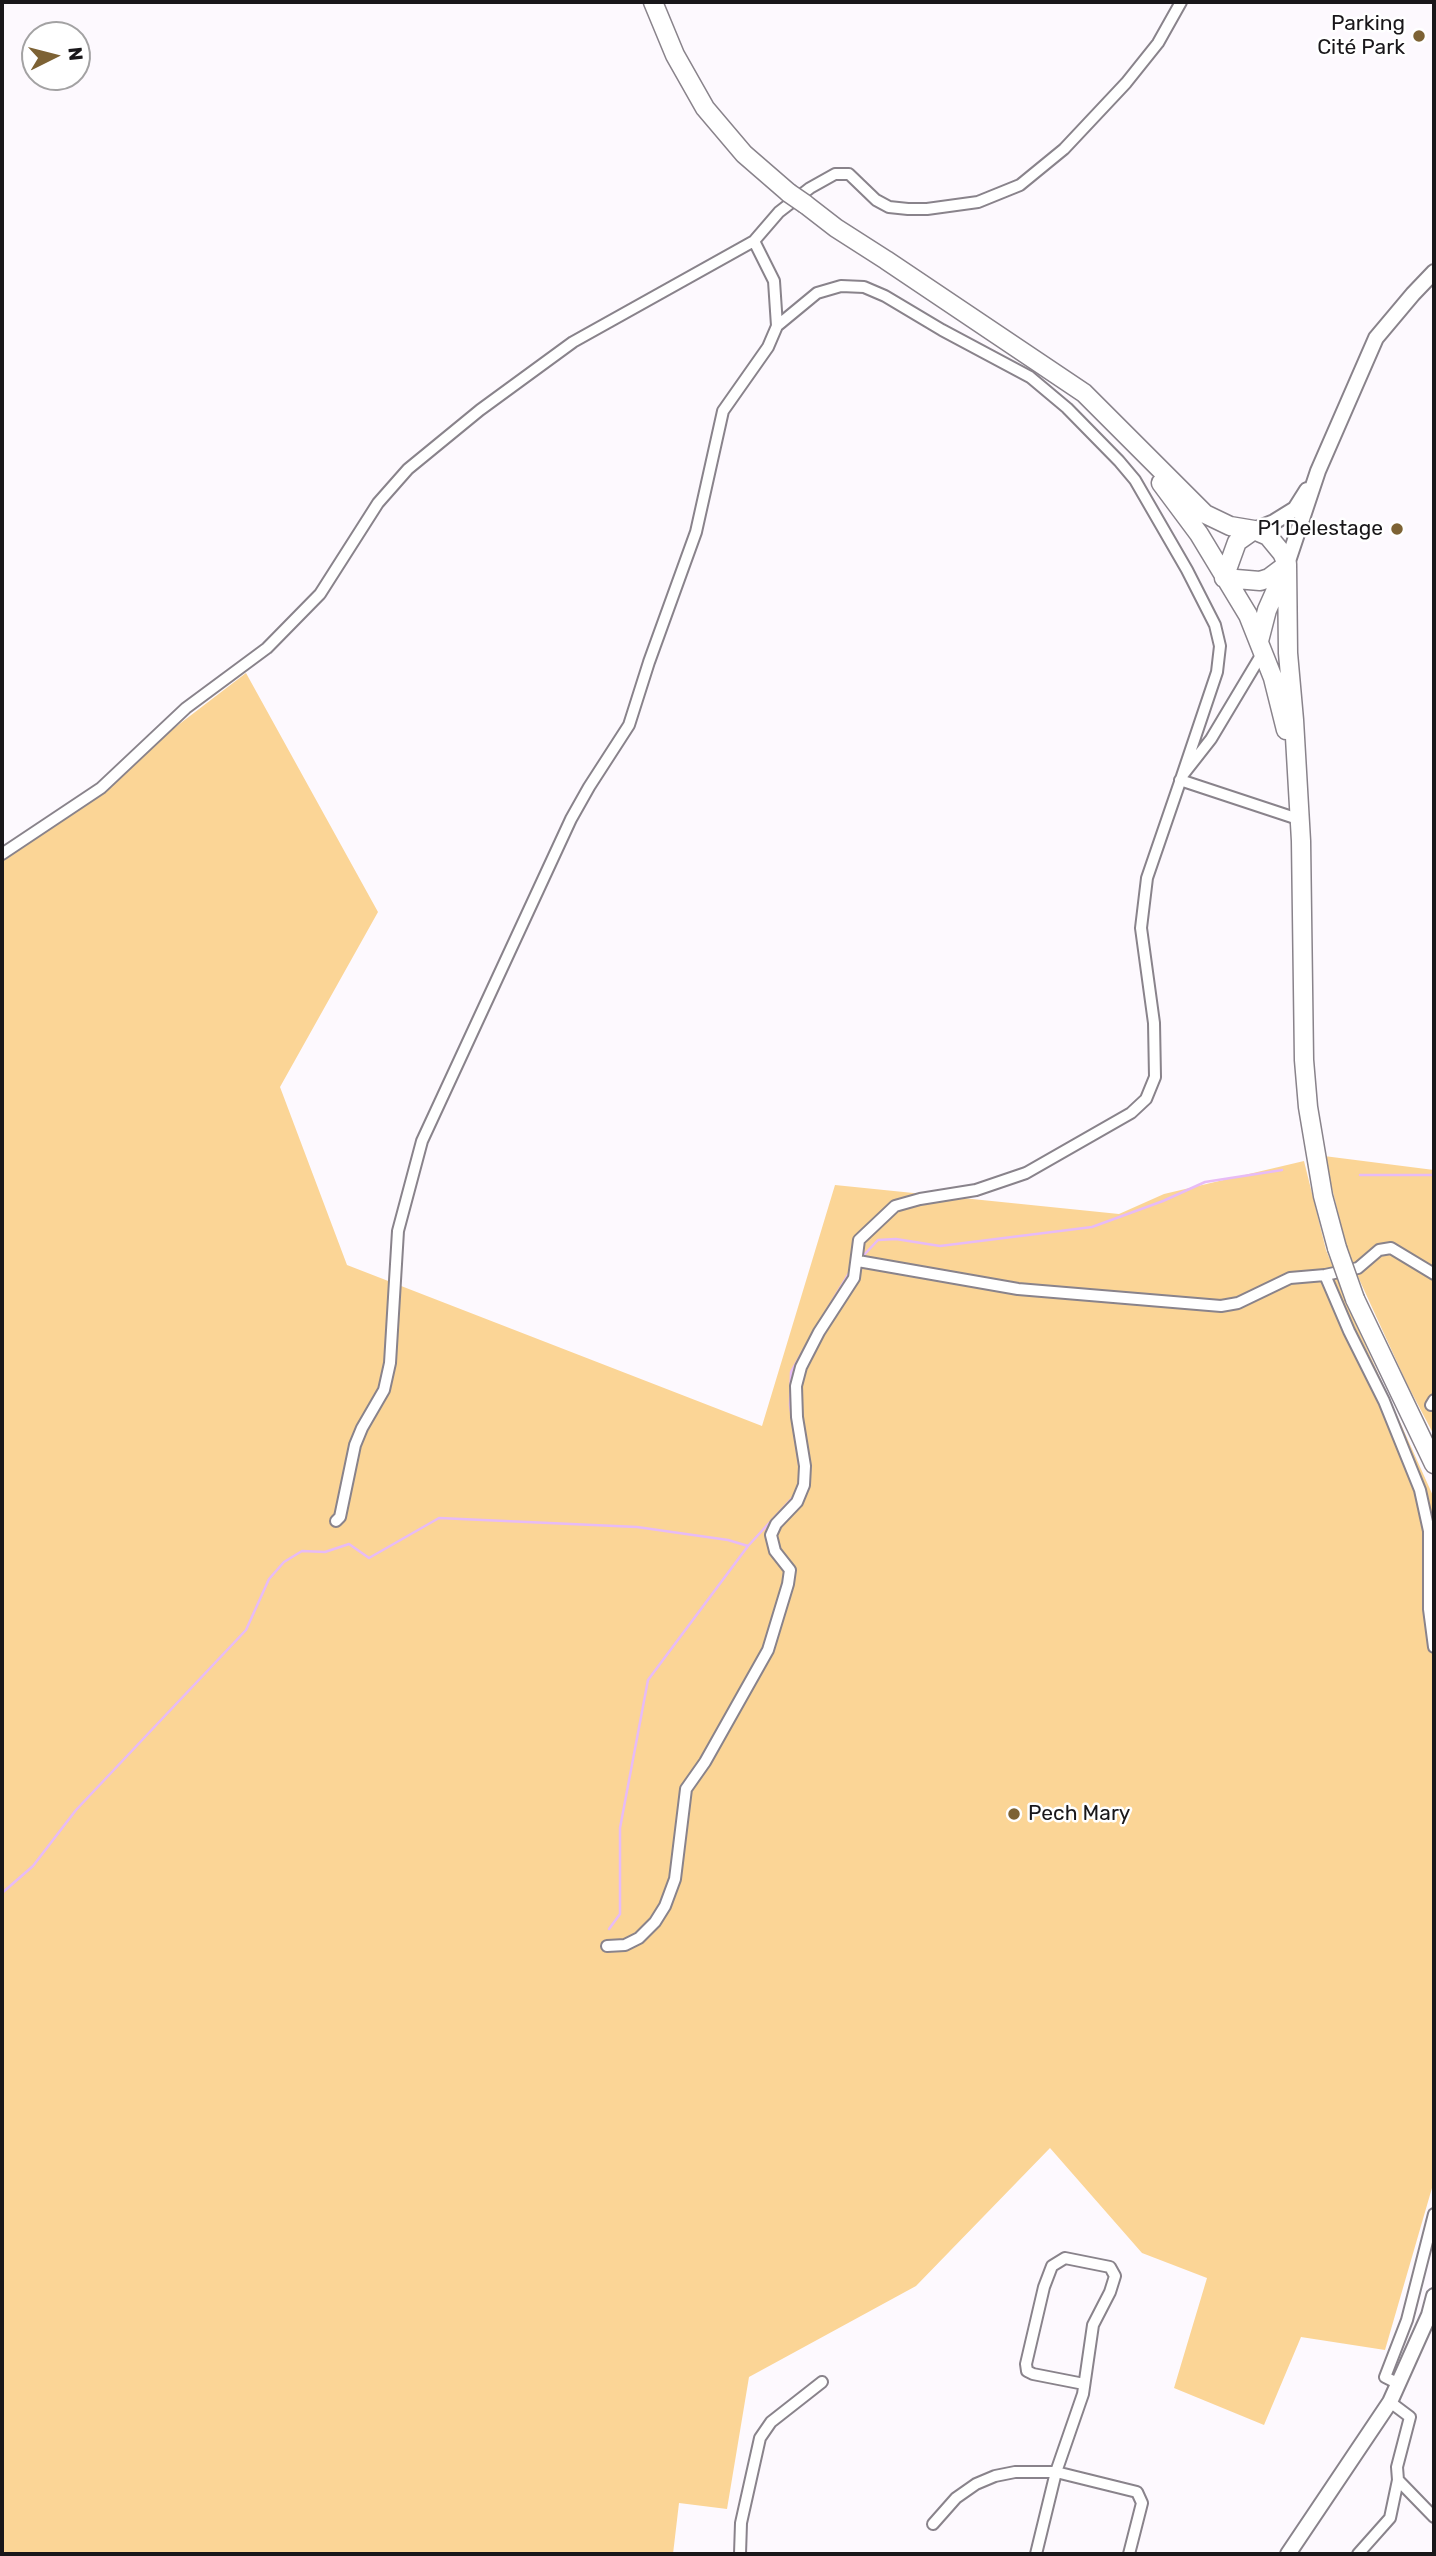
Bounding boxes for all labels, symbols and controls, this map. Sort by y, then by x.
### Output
place label: Parking Cité Park [1317,11,1405,61]
north arrow [21,21,91,91]
marker: Parking Cité Park [1411,28,1427,44]
text: N [63,46,88,62]
place label: P1 Delestage [1257,516,1383,542]
marker: P1 Delestage [1389,521,1405,537]
place label: Pech Mary [1028,1801,1130,1827]
marker: Pech Mary [1006,1806,1022,1822]

